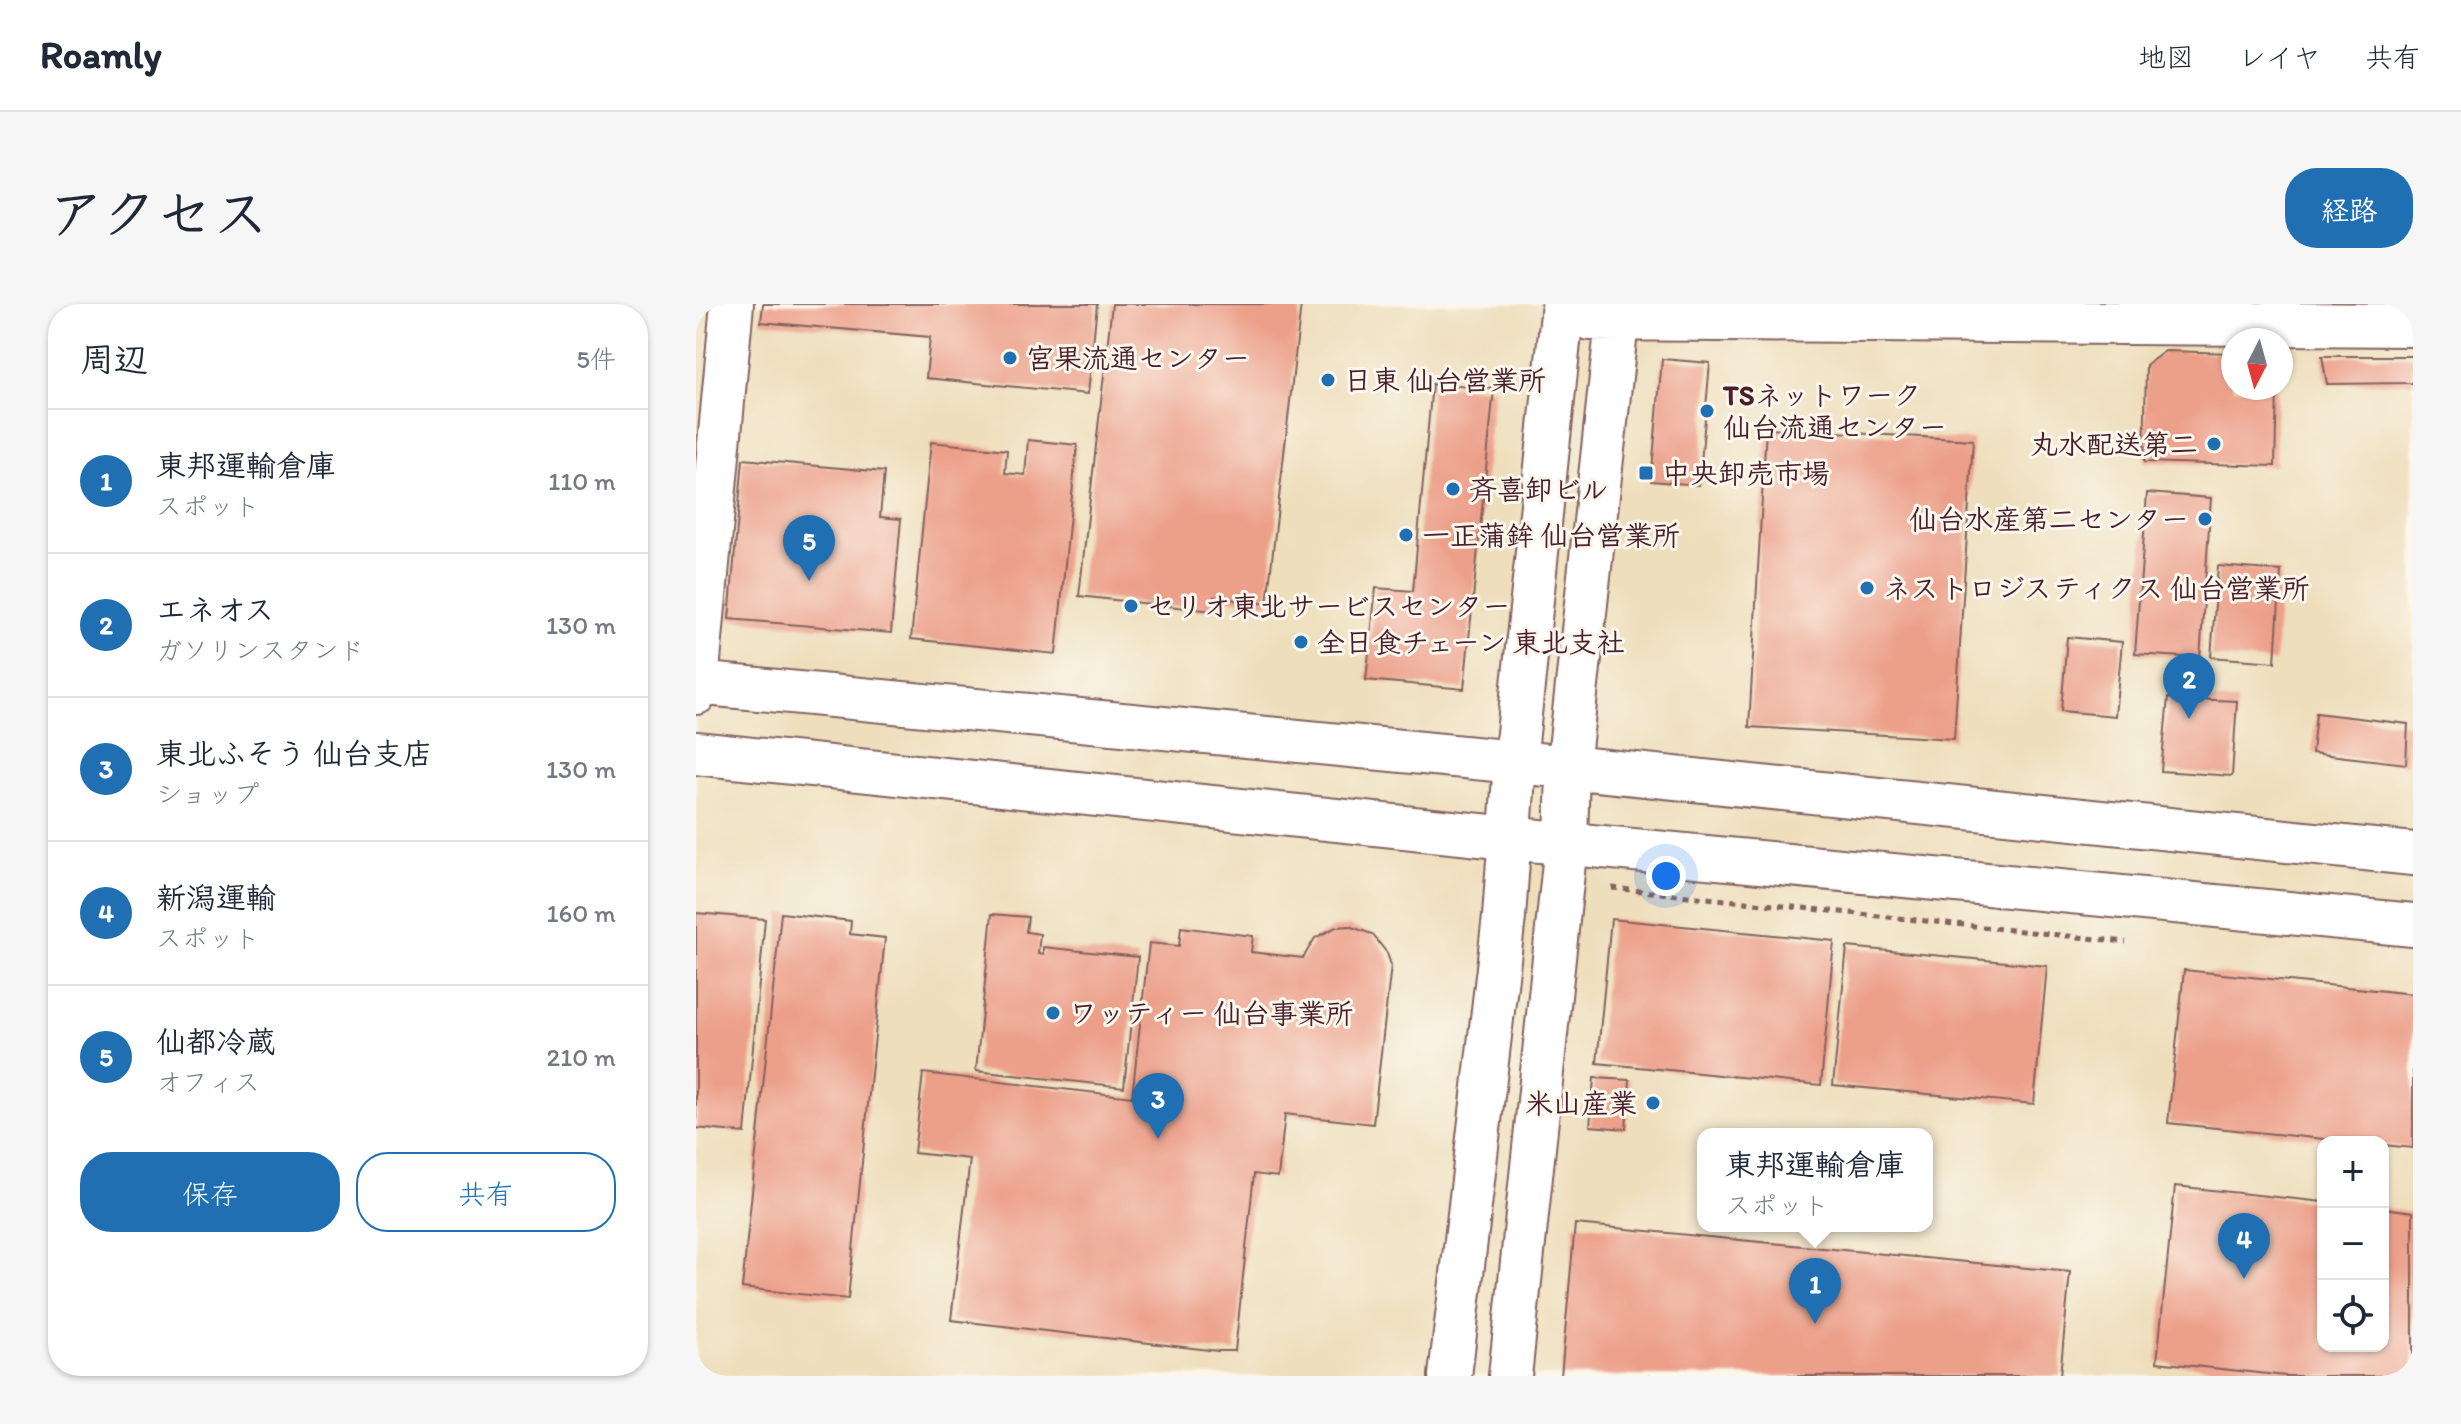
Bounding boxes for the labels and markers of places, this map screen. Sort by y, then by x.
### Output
place label: 宮果流通センター [1026,341,1250,375]
marker: 宮果流通センター [1001,349,1019,367]
place label: 日東 仙台営業所 [1344,363,1546,397]
marker: 日東 仙台営業所 [1319,371,1337,389]
place label: TSネットワーク 仙台流通センター [1722,378,1947,444]
marker: TSネットワーク 仙台流通センター [1698,402,1716,420]
place label: 丸水配送第二 [2030,427,2198,461]
marker: 丸水配送第二 [2205,435,2223,453]
place label: 中央卸売市場 [1662,456,1830,490]
marker: 中央卸売市場 [1637,464,1655,482]
place label: 斉喜卸ビル [1469,472,1608,506]
marker: 斉喜卸ビル [1444,480,1462,498]
place label: 仙台水産第二センター [1909,502,2189,536]
marker: 仙台水産第二センター [2196,510,2214,528]
pin: 5 [783,515,835,581]
place label: 一正蒲鉾 仙台営業所 [1422,518,1680,552]
marker: 一正蒲鉾 仙台営業所 [1397,526,1415,544]
place label: ネストロジスティクス 仙台営業所 [1883,571,2310,605]
marker: ネストロジスティクス 仙台営業所 [1858,579,1876,597]
place label: セリオ東北サービスセンター [1147,589,1510,623]
marker: セリオ東北サービスセンター [1122,597,1140,615]
place label: 全日食チェーン 東北支社 [1317,625,1625,659]
marker: 全日食チェーン 東北支社 [1292,633,1310,651]
pin: 2 [2163,653,2215,719]
place label: ワッティー 仙台事業所 [1069,996,1354,1030]
marker: ワッティー 仙台事業所 [1044,1004,1062,1022]
pin: 3 [1132,1073,1184,1139]
place label: 米山産業 [1525,1086,1637,1120]
marker: 米山産業 [1644,1094,1662,1112]
pin: 4 [2218,1213,2270,1279]
pin: 1 [1789,1258,1841,1324]

